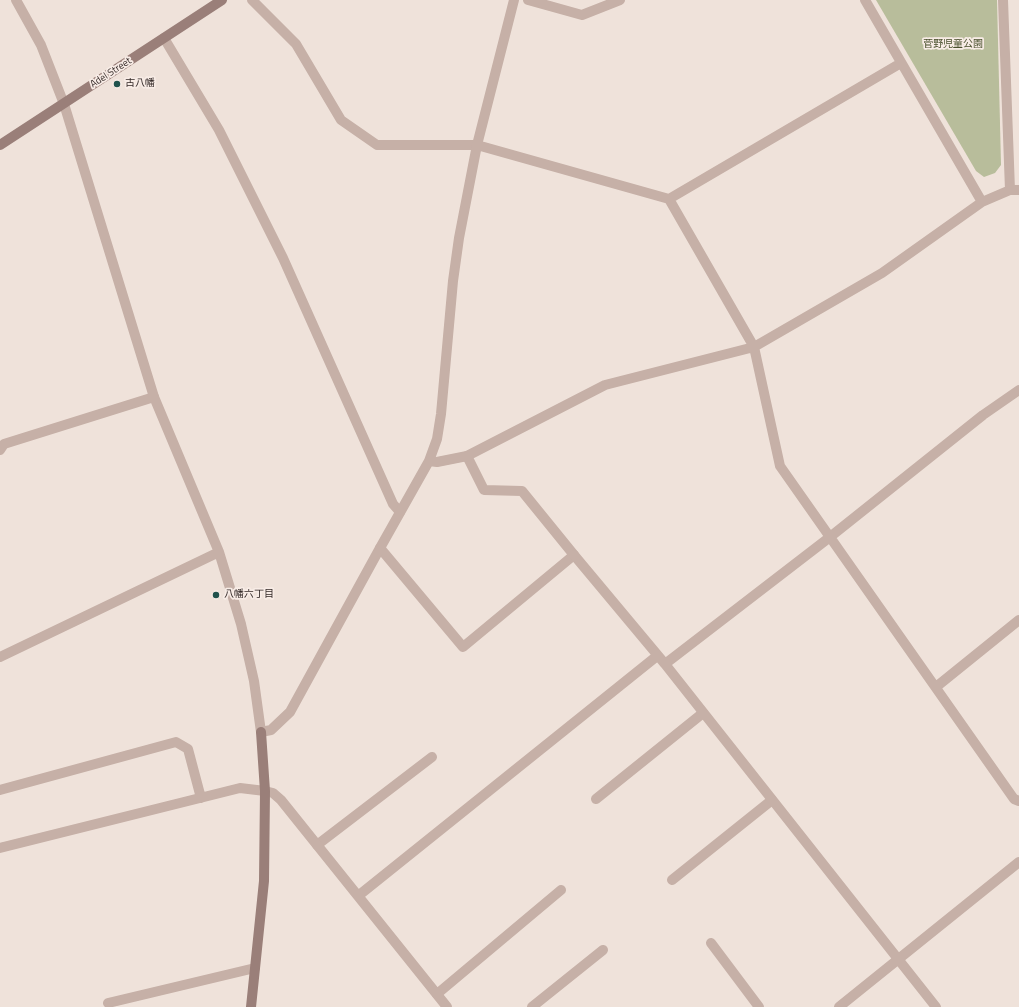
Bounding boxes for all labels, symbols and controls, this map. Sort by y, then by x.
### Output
park label: 菅野児童公園 [923,39,983,51]
street label: Adel Street [88,55,134,91]
place label: 古八幡 [125,78,155,90]
marker: 古八幡 [112,79,122,89]
place label: 八幡六丁目 [224,589,274,601]
marker: 八幡六丁目 [211,590,221,600]

